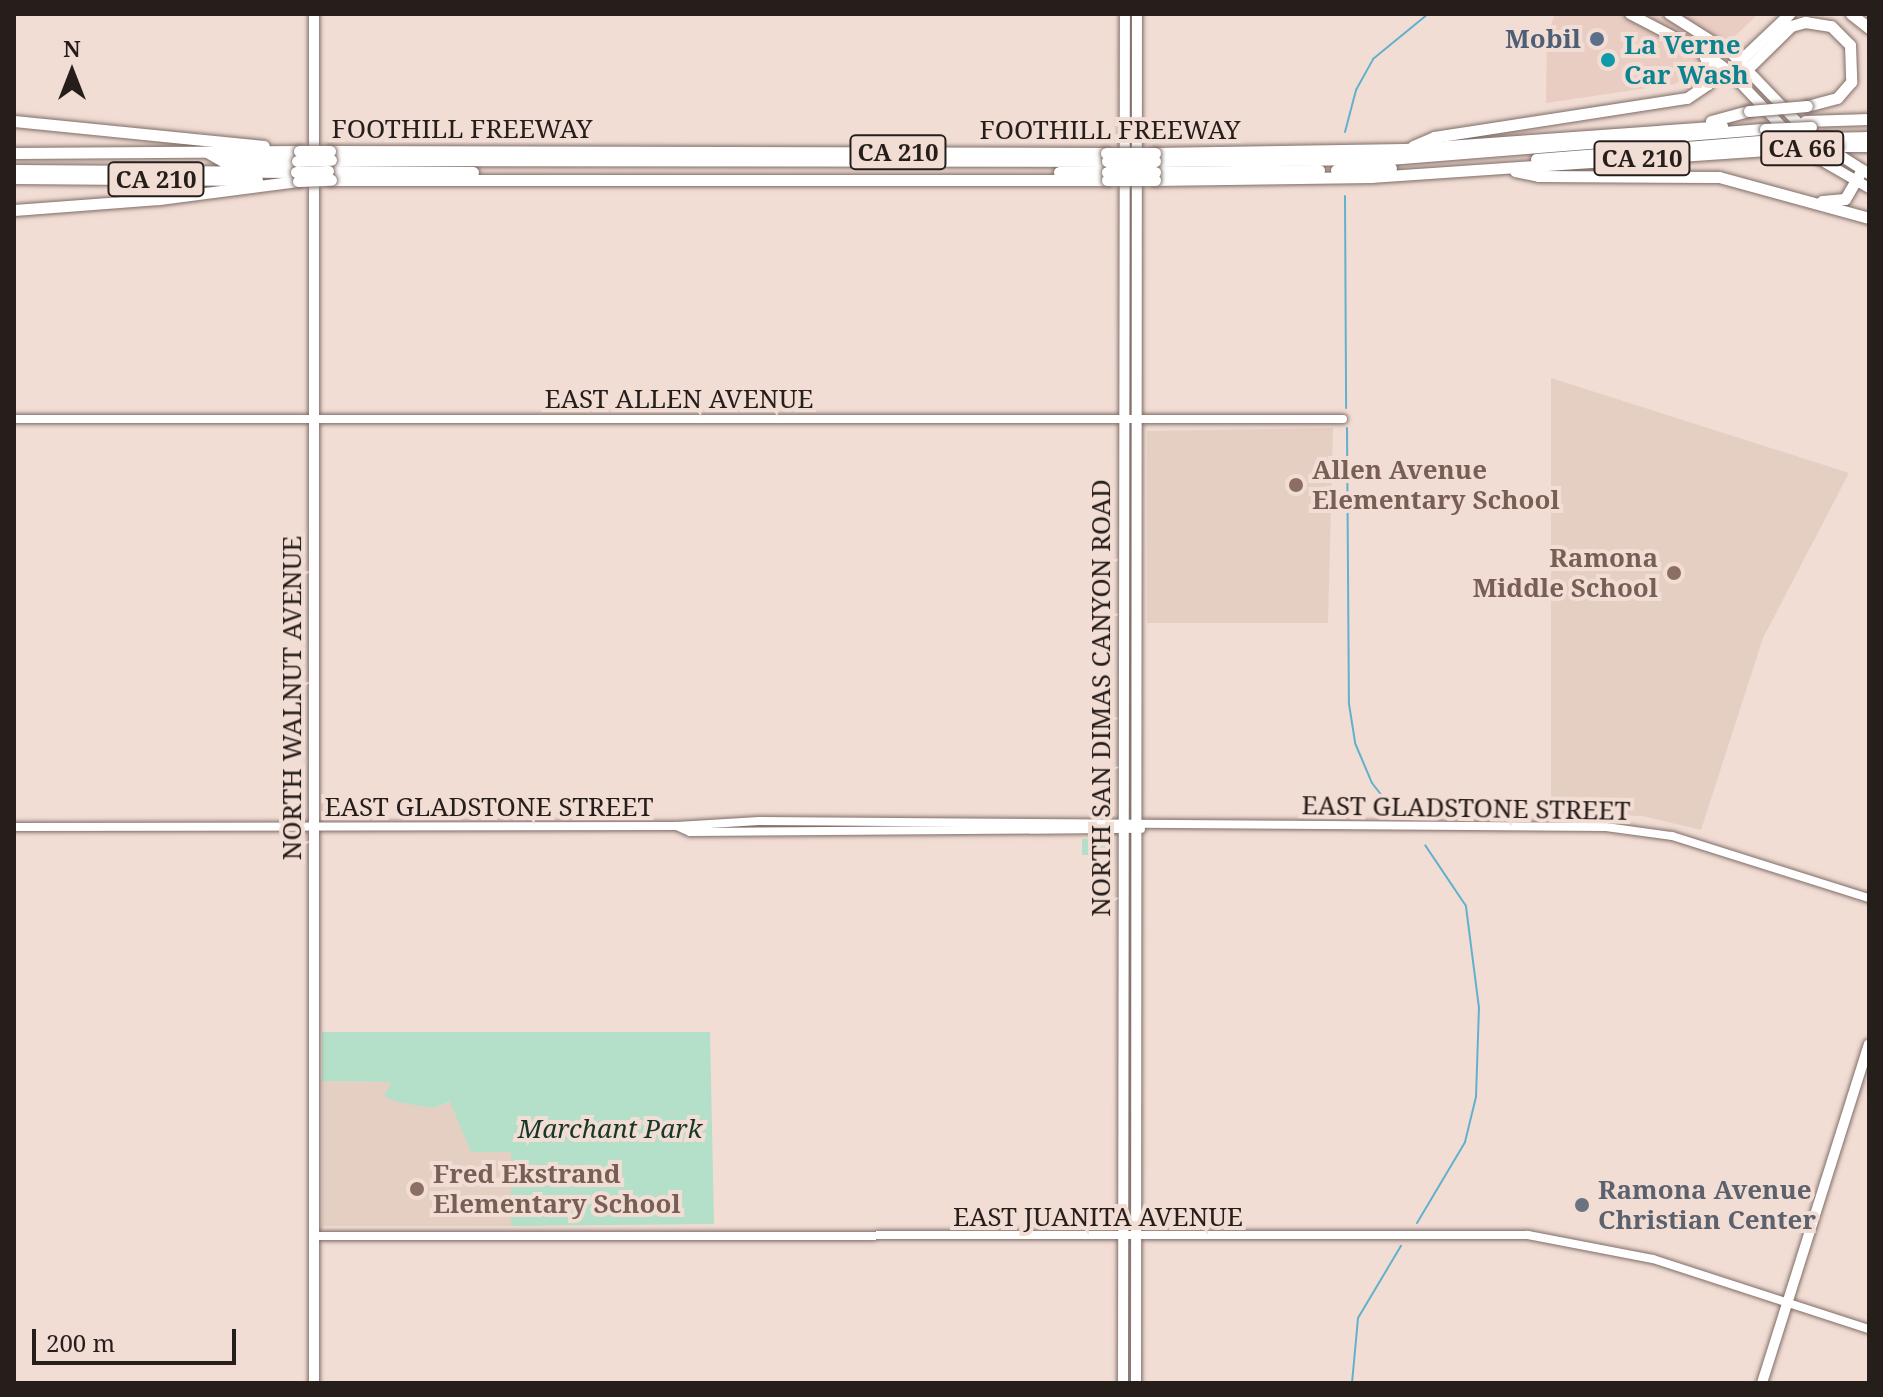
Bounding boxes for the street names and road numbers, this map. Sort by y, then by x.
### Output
street label: FOOTHILL FREEWAY [331,113,593,145]
street label: FOOTHILL FREEWAY [979,114,1241,146]
road number: CA 66 [1760,128,1844,168]
road number: CA 210 [848,132,948,172]
road number: CA 210 [1592,138,1692,178]
road number: CA 210 [106,159,206,199]
street label: EAST ALLEN AVENUE [544,383,814,415]
street label: NORTH SAN DIMAS CANYON ROAD [1085,479,1117,917]
street label: NORTH WALNUT AVENUE [276,536,308,860]
street label: EAST GLADSTONE STREET [1301,790,1631,826]
street label: EAST GLADSTONE STREET [325,791,653,823]
street label: EAST JUANITA AVENUE [953,1201,1243,1233]

